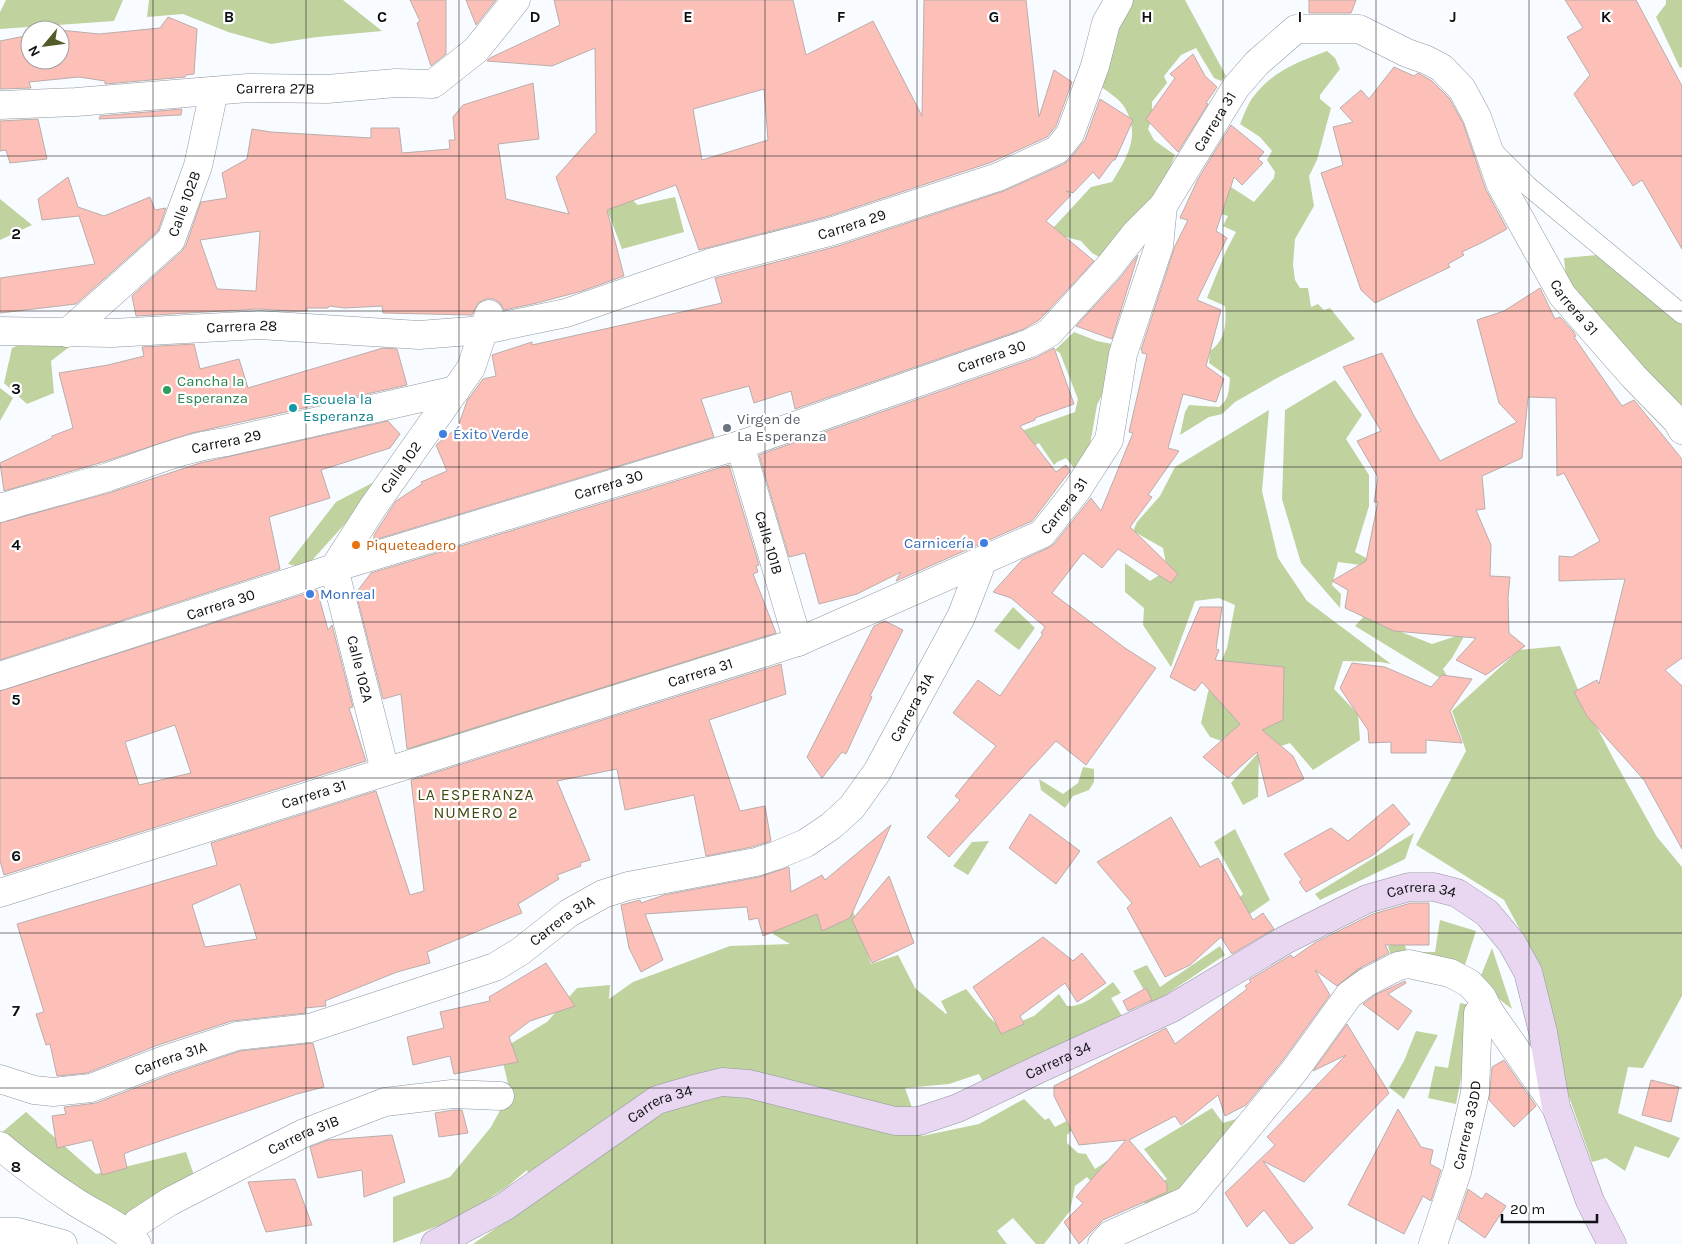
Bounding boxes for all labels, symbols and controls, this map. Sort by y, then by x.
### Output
text: B [224,7,234,26]
text: C [377,7,387,26]
text: D [530,7,541,26]
text: E [683,7,693,26]
text: F [837,7,846,26]
text: G [989,7,999,26]
text: H [1141,7,1153,26]
text: I [1298,7,1302,26]
text: J [1449,7,1457,26]
text: K [1601,7,1612,26]
north arrow [20,20,70,70]
text: N [24,43,44,60]
street label: Carrera 27B [235,79,315,98]
street label: Carrera 31 [1189,88,1240,155]
street label: Calle 102B [164,168,204,239]
street label: Carrera 29 [816,205,888,244]
text: 2 [11,224,21,243]
street label: Carrera 31 [1546,276,1602,339]
street label: Carrera 28 [206,316,278,337]
street label: Carrera 30 [955,336,1028,377]
place label: Cancha la Esperanza [177,372,248,407]
text: 3 [11,379,21,398]
marker: Cancha la Esperanza [161,384,173,396]
place label: Escuela la Esperanza [303,390,374,425]
marker: Escuela la Esperanza [287,402,299,414]
place label: Virgen de La Esperanza [737,410,827,445]
marker: Virgen de La Esperanza [721,422,733,434]
street label: Carrera 29 [189,425,263,458]
place label: Éxito Verde [453,425,529,443]
marker: Éxito Verde [437,428,449,440]
street label: Calle 102 [376,438,425,497]
street label: Carrera 30 [572,466,645,504]
street label: Carrera 31 [1036,474,1092,538]
street label: Calle 101B [751,509,787,577]
place label: Carnicería [904,534,974,552]
text: 4 [11,535,21,554]
place label: Piqueteadero [366,536,456,554]
marker: Carnicería [978,537,990,549]
marker: Piqueteadero [350,539,362,551]
street label: Carrera 30 [184,585,257,624]
place label: Monreal [320,585,376,603]
marker: Monreal [304,588,316,600]
street label: Calle 102A [343,634,377,705]
street label: Carrera 31 [665,654,735,691]
street label: Carrera 31A [886,670,938,745]
text: 5 [11,690,21,709]
street label: Carrera 31 [279,776,349,813]
district label: LA ESPERANZA NUMERO 2 [417,785,535,822]
text: 6 [11,846,21,865]
street label: Carrera 34 [1384,878,1459,902]
street label: Carrera 31A [526,891,598,950]
text: 7 [12,1001,20,1020]
street label: Carrera 31A [132,1037,210,1080]
street label: Carrera 34 [1022,1037,1094,1083]
street label: Carrera 33DD [1449,1080,1484,1171]
street label: Carrera 34 [624,1081,695,1127]
street label: Carrera 31B [265,1111,342,1159]
text: 8 [11,1157,21,1176]
scale bar [1502,1192,1597,1224]
text: 20 m [1510,1200,1545,1218]

